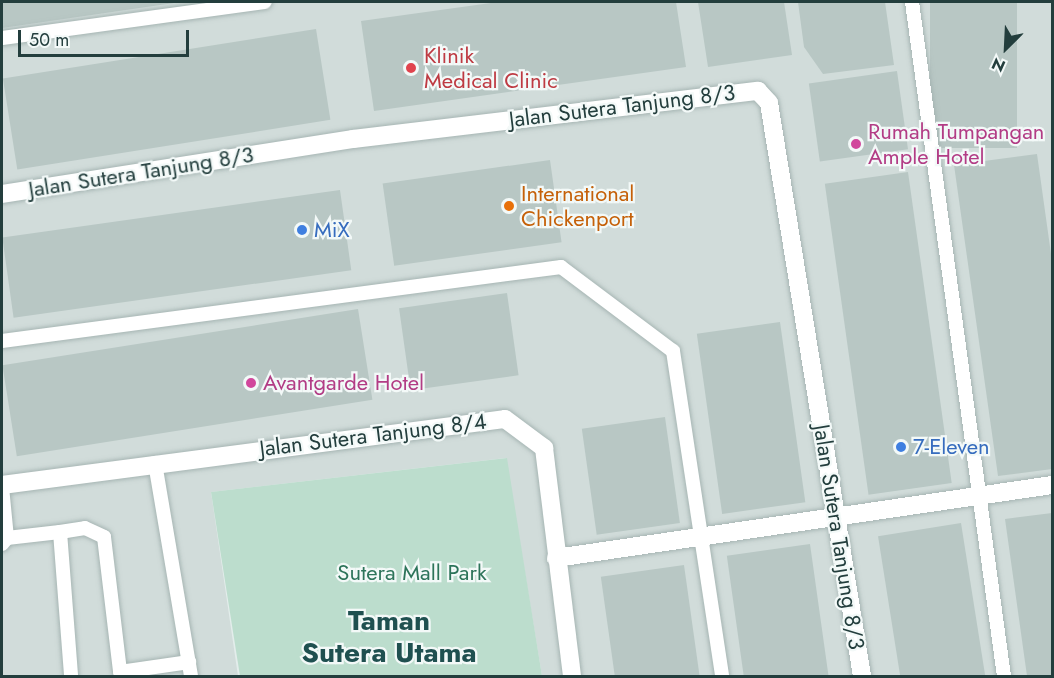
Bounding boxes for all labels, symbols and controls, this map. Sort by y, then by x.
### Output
scale bar [21,18,192,56]
north arrow [976,18,1036,78]
text: 50 m [29,27,69,53]
place label: Klinik Medical Clinic [424,42,558,94]
text: N [988,52,1009,78]
marker: Klinik Medical Clinic [402,59,420,77]
street label: Jalan Sutera Tanjung 8/3 [507,79,737,133]
place label: Rumah Tumpangan Ample Hotel [868,118,1044,170]
marker: Rumah Tumpangan Ample Hotel [849,137,863,151]
street label: Jalan Sutera Tanjung 8/3 [27,141,255,203]
place label: International Chickenport [521,180,634,231]
marker: International Chickenport [502,199,516,213]
place label: MiX [314,217,350,243]
marker: MiX [295,223,309,237]
place label: Avantgarde Hotel [263,370,424,396]
marker: Avantgarde Hotel [244,376,258,390]
street label: Jalan Sutera Tanjung 8/4 [258,408,488,462]
street label: Jalan Sutera Tanjung 8/3 [808,423,870,651]
place label: 7-Eleven [913,434,990,460]
marker: 7-Eleven [894,440,908,454]
park label: Sutera Mall Park [337,560,487,586]
district label: Taman Sutera Utama [301,604,477,670]

